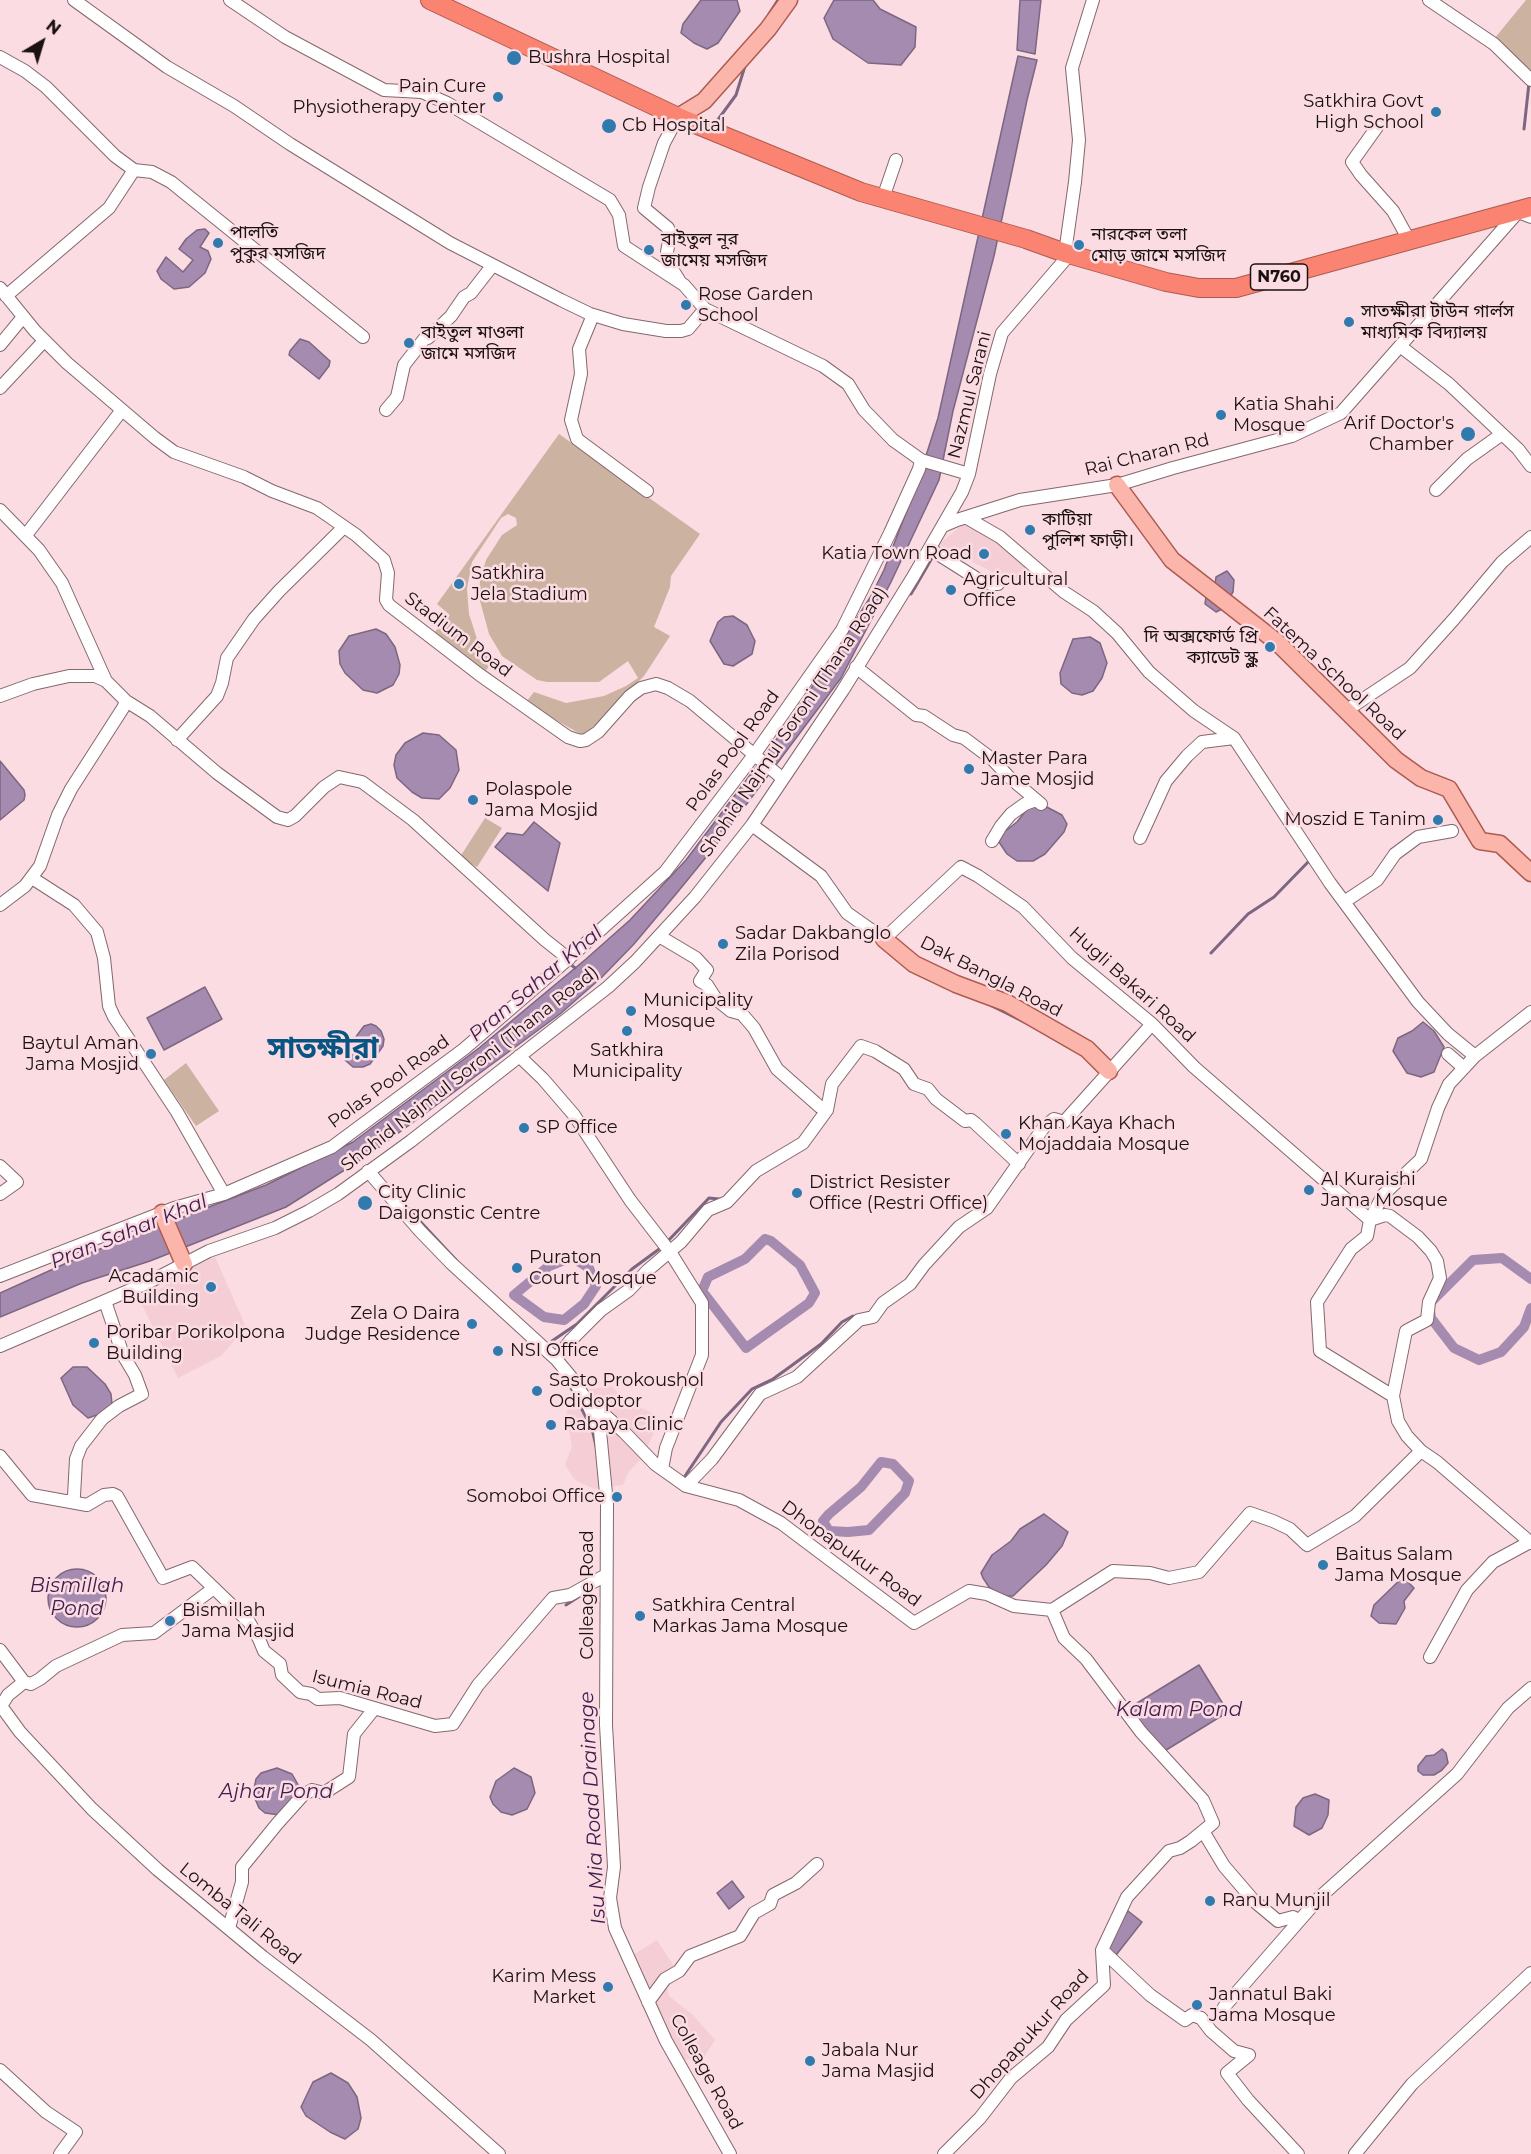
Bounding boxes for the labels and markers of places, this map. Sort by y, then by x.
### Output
place label: Bushra Hospital [528,47,670,69]
marker: Bushra Hospital [505,49,523,67]
place label: Pain Cure Physiotherapy Center [292,76,486,118]
marker: Pain Cure Physiotherapy Center [491,90,505,104]
place label: Satkhira Govt High School [1303,91,1424,134]
marker: Satkhira Govt High School [1429,105,1443,119]
place label: Cb Hospital [622,115,726,137]
marker: Cb Hospital [600,117,618,135]
place label: পালতি পুকুর মসজিদ [230,222,325,264]
place label: নারকেল তলা মোড় জামে মসজিদ [1091,224,1226,266]
place label: বাইতুল নূর জামেয় মসজিদ [661,229,767,272]
marker: পালতি পুকুর মসজিদ [211,236,225,250]
marker: নারকেল তলা মোড় জামে মসজিদ [1072,238,1086,252]
marker: বাইতুল নূর জামেয় মসজিদ [642,243,656,257]
place label: Rose Garden School [698,284,813,326]
marker: Rose Garden School [679,298,693,312]
place label: সাতক্ষীরা টাউন গার্লস মাধ্যমিক বিদ্যালয় [1361,301,1514,344]
marker: সাতক্ষীরা টাউন গার্লস মাধ্যমিক বিদ্যালয় [1342,315,1356,329]
place label: বাইতুল মাওলা জামে মসজিদ [421,322,524,364]
marker: বাইতুল মাওলা জামে মসজিদ [402,336,416,350]
place label: Katia Shahi Mosque [1233,394,1335,436]
marker: Katia Shahi Mosque [1214,408,1228,422]
place label: Arif Doctor's Chamber [1344,413,1454,456]
marker: Arif Doctor's Chamber [1459,425,1477,443]
place label: কাটিয়া পুলিশ ফাড়ী। [1042,509,1134,552]
marker: কাটিয়া পুলিশ ফাড়ী। [1023,523,1037,537]
place label: Katia Town Road [821,543,972,565]
marker: Katia Town Road [977,547,991,561]
place label: Satkhira Jela Stadium [471,563,588,606]
place label: Agricultural Office [963,569,1068,612]
marker: Satkhira Jela Stadium [452,577,466,591]
marker: Agricultural Office [944,583,958,597]
place label: দি অক্সফোর্ড প্রি ক্যাডেট স্কুল [1144,626,1258,668]
marker: দি অক্সফোর্ড প্রি ক্যাডেট স্কুল [1263,640,1277,654]
place label: Master Para Jame Mosjid [981,748,1095,790]
marker: Master Para Jame Mosjid [962,762,976,776]
place label: Polaspole Jama Mosjid [485,779,598,822]
marker: Polaspole Jama Mosjid [466,793,480,807]
place label: Moszid E Tanim [1284,809,1426,831]
marker: Moszid E Tanim [1431,813,1445,827]
place label: Sadar Dakbanglo Zila Porisod [735,923,891,966]
marker: Sadar Dakbanglo Zila Porisod [716,937,730,951]
place label: Municipality Mosque [643,990,753,1032]
marker: Municipality Mosque [624,1004,638,1018]
marker: Satkhira Municipality [620,1024,634,1038]
place label: Baytul Aman Jama Mosjid [22,1033,139,1076]
place label: Satkhira Municipality [572,1040,682,1082]
marker: Baytul Aman Jama Mosjid [144,1047,158,1061]
place label: Khan Kaya Khach Mojaddaia Mosque [1018,1113,1190,1156]
place label: SP Office [536,1117,618,1139]
marker: SP Office [517,1121,531,1135]
marker: Khan Kaya Khach Mojaddaia Mosque [999,1127,1013,1141]
place label: Al Kuraishi Jama Mosque [1321,1169,1448,1212]
place label: District Resister Office (Restri Office) [809,1172,988,1214]
place label: City Clinic Daigonstic Centre [378,1182,540,1224]
marker: Al Kuraishi Jama Mosque [1302,1183,1316,1197]
marker: District Resister Office (Restri Office) [790,1186,804,1200]
marker: City Clinic Daigonstic Centre [356,1194,374,1212]
place label: Puraton Court Mosque [529,1247,657,1290]
marker: Puraton Court Mosque [510,1261,524,1275]
place label: Acadamic Building [109,1266,199,1308]
marker: Acadamic Building [204,1280,218,1294]
place label: Zela O Daira Judge Residence [305,1303,460,1346]
marker: Zela O Daira Judge Residence [465,1317,479,1331]
place label: Poribar Porikolpona Building [106,1322,285,1364]
marker: Poribar Porikolpona Building [87,1336,101,1350]
place label: NSI Office [510,1340,599,1362]
marker: NSI Office [491,1344,505,1358]
place label: Sasto Prokoushol Odidoptor [549,1370,704,1412]
marker: Sasto Prokoushol Odidoptor [530,1384,544,1398]
place label: Rabaya Clinic [563,1414,683,1436]
marker: Rabaya Clinic [544,1418,558,1432]
place label: Somoboi Office [466,1486,605,1508]
marker: Somoboi Office [610,1490,624,1504]
place label: Baitus Salam Jama Mosque [1335,1544,1462,1586]
marker: Baitus Salam Jama Mosque [1316,1558,1330,1572]
place label: Satkhira Central Markas Jama Mosque [652,1595,848,1638]
place label: Bismillah Jama Masjid [182,1600,295,1642]
marker: Satkhira Central Markas Jama Mosque [633,1609,647,1623]
marker: Bismillah Jama Masjid [163,1614,177,1628]
place label: Ranu Munjil [1222,1890,1331,1912]
marker: Ranu Munjil [1203,1894,1217,1908]
place label: Karim Mess Market [491,1966,596,2008]
marker: Karim Mess Market [601,1980,615,1994]
place label: Jannatul Baki Jama Mosque [1209,1984,1336,2026]
marker: Jannatul Baki Jama Mosque [1190,1998,1204,2012]
place label: Jabala Nur Jama Masjid [822,2040,935,2082]
marker: Jabala Nur Jama Masjid [803,2054,817,2068]

